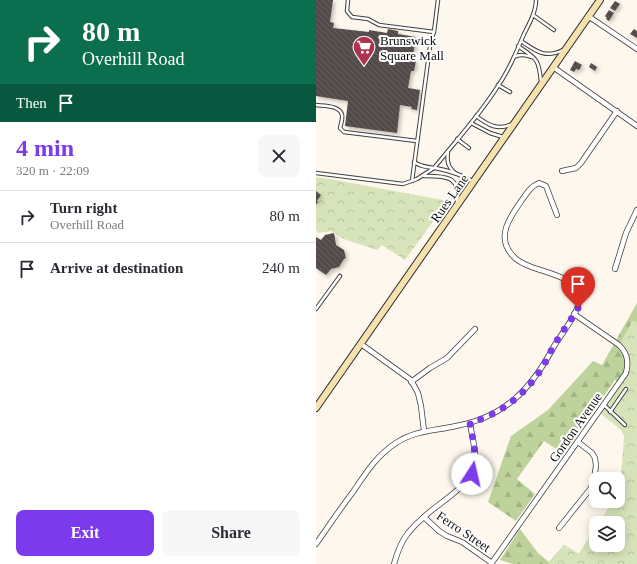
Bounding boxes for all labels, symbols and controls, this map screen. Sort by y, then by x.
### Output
icon: right [16,16,68,68]
text: 80 m [82,16,140,47]
place label: Brunswick Square Mall [380,33,444,63]
supermarket icon: Brunswick Square Mall [351,34,377,67]
text: Overhill Road [82,49,184,69]
icon: arrive [55,92,77,114]
text: Then [16,95,47,111]
text: 4 min [16,135,74,161]
button: close [258,135,300,177]
text: 320 m · 22:09 [16,163,89,178]
street label: Rues Lane [427,171,472,225]
text: Turn right [50,200,117,216]
icon: right [16,206,38,228]
text: 80 m [270,208,300,224]
text: Overhill Road [50,217,124,232]
icon: arrive [16,258,38,280]
text: Arrive at destination [50,260,183,276]
text: 240 m [262,260,300,276]
pin [561,267,595,308]
icon: arrive [567,273,589,295]
street label: Gordon Avenue [546,389,605,465]
position arrow [451,453,493,495]
map controls [589,472,625,552]
button: search [589,472,625,508]
street label: Ferro Street [434,508,494,555]
button: Exit [16,510,154,556]
button: Share [162,510,300,556]
button: layers [589,516,625,552]

